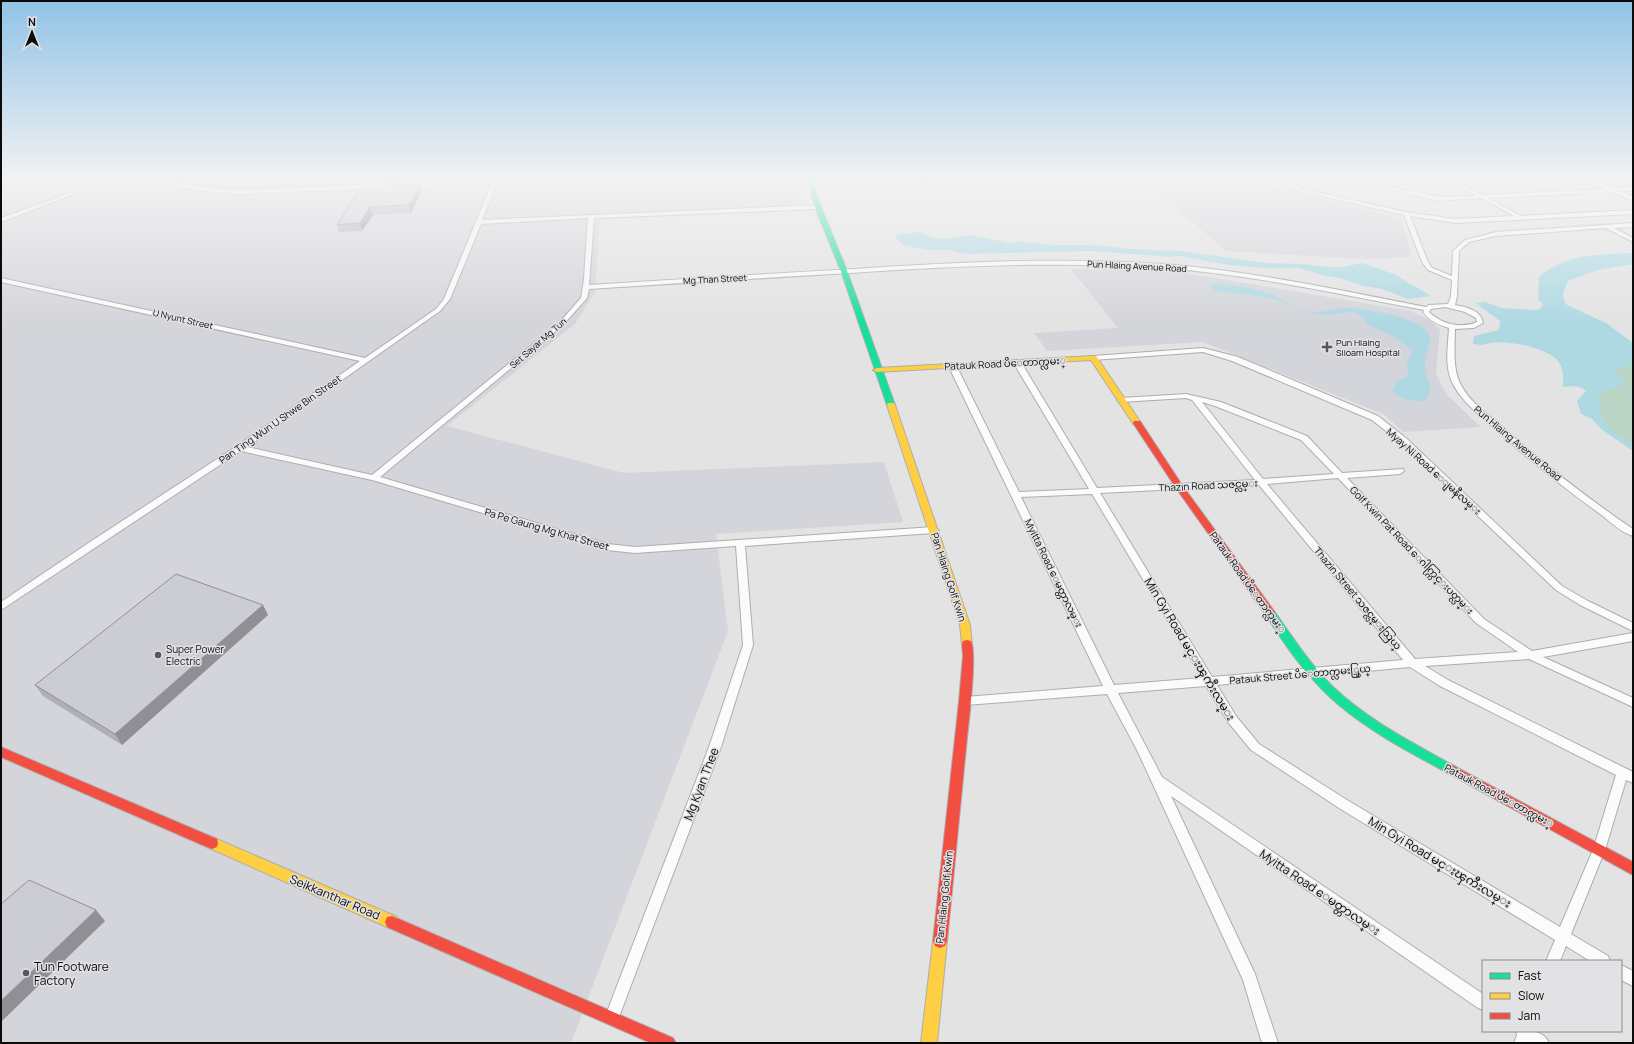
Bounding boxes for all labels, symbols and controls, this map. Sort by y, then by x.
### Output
north arrow [12,12,52,52]
text: N [28,14,36,29]
street label: Pun Hlaing Avenue Road [1087,257,1187,275]
street label: Mg Than Street [683,271,748,287]
street label: U Nyunt Street [152,306,215,332]
street label: Set Sayar Mg Tun [507,315,569,371]
place label: Pun Hlaing Siloam Hospital [1336,336,1400,359]
marker: Pun Hlaing Siloam Hospital [1321,341,1333,353]
street label: Patauk Road ပိေတာက္လမး္ [944,353,1066,375]
street label: Pan Ting Wun U Shwe Bin Street [216,371,344,467]
street label: Pun Hlaing Avenue Road [1471,402,1565,484]
street label: Myay Ni Road ေျမနီလမ္း [1382,425,1485,519]
street label: Thazin Road သဇင္လမ္း [1158,475,1258,497]
street label: Golf Kwin Pat Road ေဂါက္ကြင္းပတ္လမ္း [1345,483,1477,619]
street label: Pa Pe Gaung Mg Khat Street [483,505,611,553]
street label: Myitta Road ေမတ္တာလမ္း [1020,517,1086,630]
street label: Patauk Road ပိေတာက္လမး္ [1205,529,1289,637]
street label: Pan Hlaing Golf Kwin [928,531,970,623]
street label: Thazin Street သဇင္လမ္းသြယ္ [1309,544,1405,654]
street label: Min Gyi Road မင္းၾကီးလမ္း [1139,574,1240,725]
place label: Super Power Electric [166,642,225,668]
marker: Super Power Electric [153,650,163,660]
street label: Patauk Street ပိေတာက္လမး္သြယ္ [1229,661,1371,689]
street label: Mg Kyan Thee [679,745,723,823]
street label: Patauk Road ပိေတာက္လမး္ [1441,760,1556,832]
street label: Min Gyi Road မင္းၾကီးလမ္း [1364,812,1515,913]
street label: Myitta Road ေမတ္တာလမ္း [1255,845,1384,941]
street label: Pan Hlaing Golf Kwin [932,850,956,944]
street label: Seikkanthar Road [287,870,383,924]
place label: Tun Footware Factory [34,958,109,989]
legend [1482,960,1622,1032]
text: Fast [1518,967,1542,984]
marker: Tun Footware Factory [21,968,31,978]
text: Slow [1518,987,1544,1004]
text: Jam [1518,1007,1540,1024]

